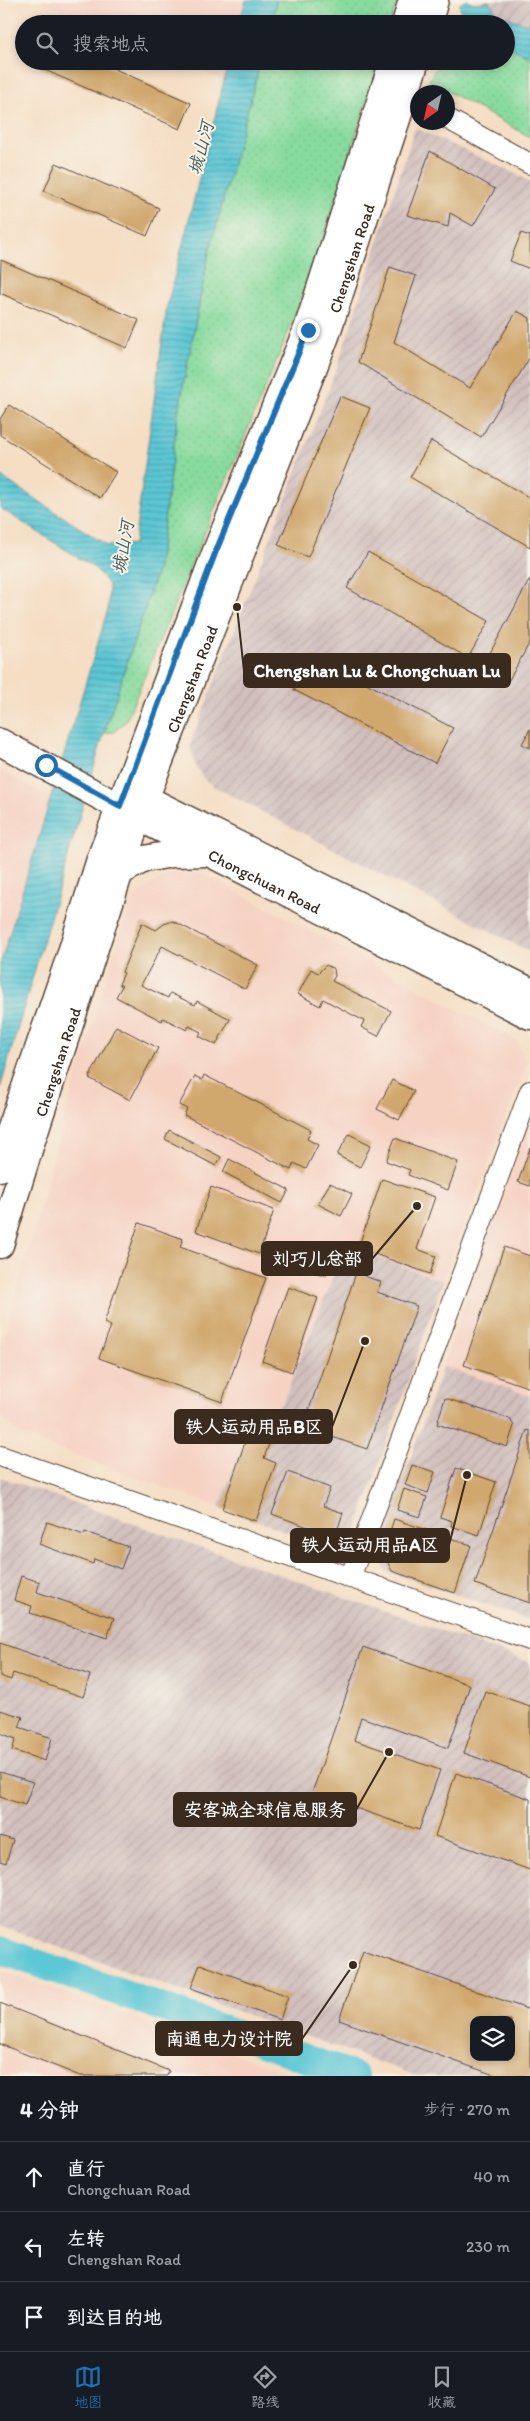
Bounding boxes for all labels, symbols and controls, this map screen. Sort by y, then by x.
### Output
search box [15,15,515,70]
icon: search [33,29,61,57]
text: 搜索地点 [73,32,149,55]
north arrow [410,85,455,130]
water label: 城山河 [183,116,219,177]
street label: Chengshan Road [325,201,379,316]
route end [297,319,320,342]
water label: 城山河 [107,516,139,575]
street label: Chengshan Road [163,622,222,736]
callout: Chengshan Lu & Chongchuan Lu [244,654,510,687]
text: Chengshan Lu & Chongchuan Lu [253,660,501,682]
route start [35,754,58,777]
street label: Chongchuan Road [205,845,324,918]
street label: Chengshan Road [31,1005,85,1119]
callout: 刘巧儿总部 [262,1242,372,1275]
text: 刘巧儿总部 [272,1248,362,1270]
callout: 铁人运动用品B区 [175,1410,332,1443]
text: 铁人运动用品B区 [185,1416,323,1438]
callout: 铁人运动用品A区 [291,1529,449,1562]
text: 铁人运动用品A区 [301,1534,439,1556]
callout: 安客诚全球信息服务 [174,1793,356,1826]
text: 安客诚全球信息服务 [184,1799,346,1821]
map controls [470,2016,515,2061]
button: layers [470,2016,515,2061]
callout: 南通电力设计院 [156,2022,302,2055]
text: 南通电力设计院 [166,2028,292,2050]
text: 4 分钟 [20,2097,79,2122]
text: 步行 · 270 m [424,2100,510,2119]
text: 直行 [67,2157,105,2180]
icon: ahead [20,2163,48,2191]
text: 40 m [473,2167,510,2186]
text: Chongchuan Road [67,2180,191,2199]
text: 左转 [67,2227,105,2250]
icon: left [20,2233,48,2261]
text: 230 m [466,2237,510,2256]
text: Chengshan Road [67,2250,181,2269]
icon: arrive [20,2303,48,2331]
text: 到达目的地 [67,2306,162,2329]
tab: 地图 [74,2363,102,2411]
tab: 路线 [251,2363,279,2411]
tab: 收藏 [428,2363,456,2411]

